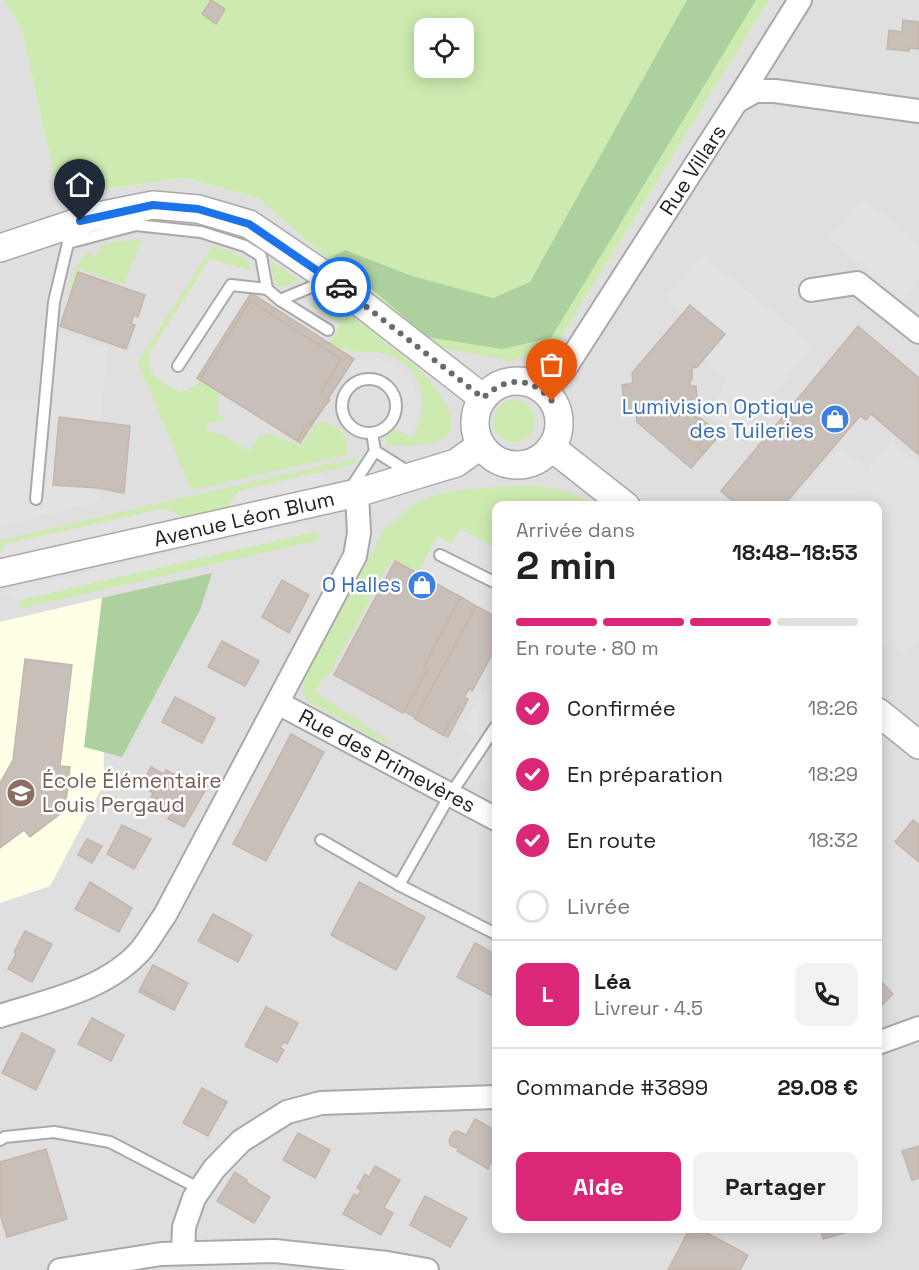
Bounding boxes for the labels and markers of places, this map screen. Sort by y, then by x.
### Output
pin [54,159,105,221]
pin [526,339,577,401]
place label: Lumivision Optique des Tuileries [622,393,814,444]
shop icon: Lumivision Optique des Tuileries [819,403,851,435]
shop icon: O Halles [406,569,438,601]
place label: O Halles [322,571,401,598]
place label: École Élémentaire Louis Pergaud [42,767,222,818]
school or university icon: École Élémentaire Louis Pergaud [5,777,37,809]

